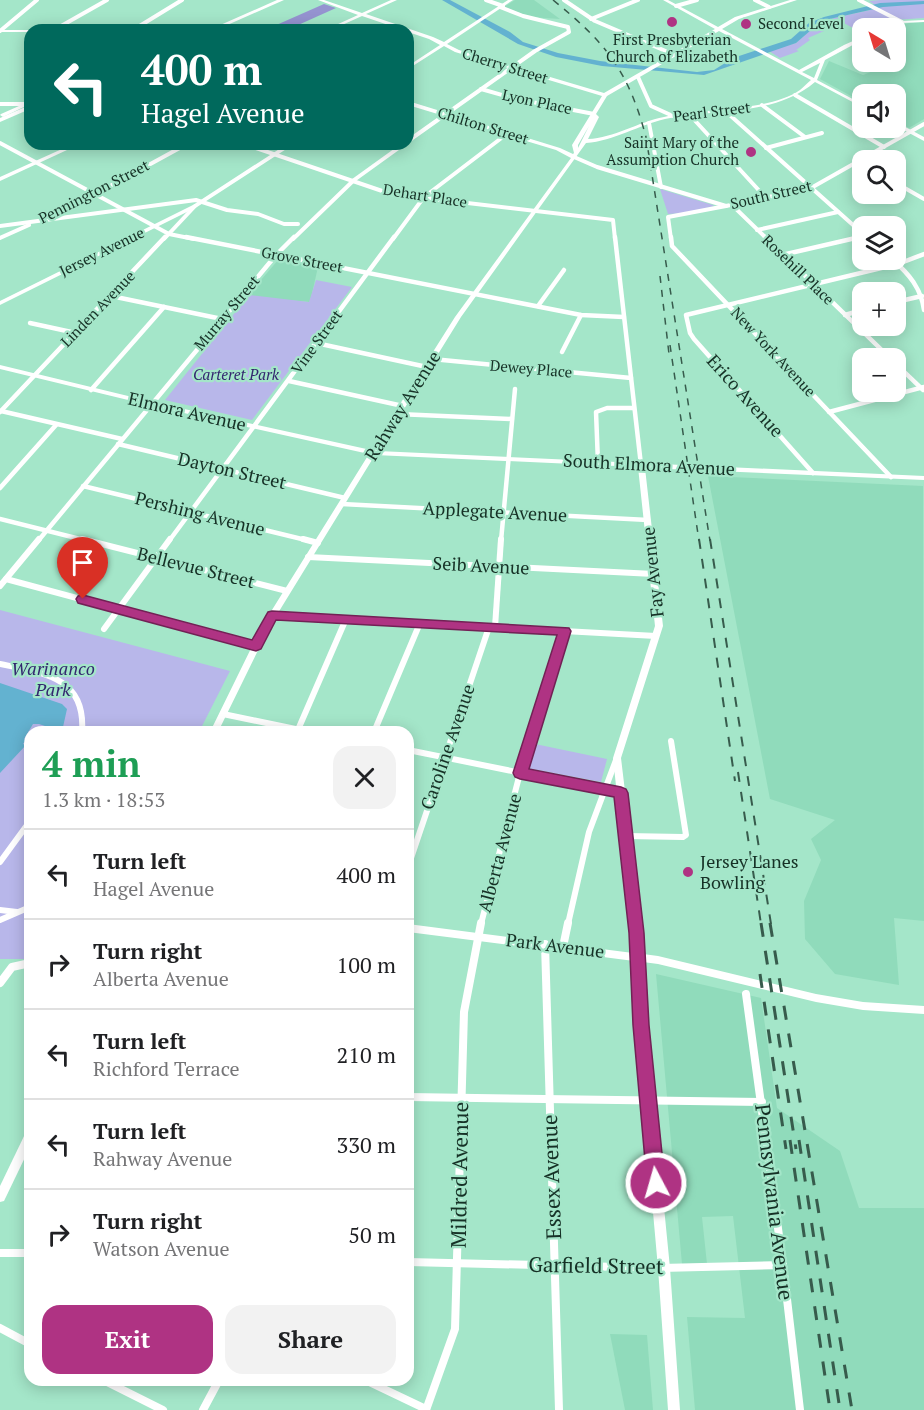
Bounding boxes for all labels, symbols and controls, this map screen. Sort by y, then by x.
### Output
place label: Second Level [758,13,844,33]
marker: First Presbyterian Church of Elizabeth [665,15,679,29]
marker: Second Level [739,17,753,31]
north arrow [852,18,906,72]
map controls [852,18,906,402]
place label: First Presbyterian Church of Elizabeth [606,29,738,66]
text: 400 m [141,41,262,97]
street label: Cherry Street [460,42,551,88]
icon: left [42,48,120,126]
street label: Lyon Place [500,84,574,118]
button: sound [852,84,906,138]
text: Hagel Avenue [141,95,305,131]
street label: Pearl Street [672,96,752,126]
street label: Chilton Street [435,102,532,148]
place label: Saint Mary of the Assumption Church [606,132,739,169]
marker: Saint Mary of the Assumption Church [744,145,758,159]
button: search [852,150,906,204]
street label: Pennington Street [35,154,153,228]
street label: South Street [728,175,814,213]
street label: Dehart Place [382,179,469,212]
button: layers [852,216,906,270]
street label: Jersey Avenue [56,222,147,280]
street label: Rosehill Place [758,230,839,309]
street label: Grove Street [260,241,345,277]
street label: Linden Avenue [56,266,139,351]
street label: Murray Street [189,270,264,354]
button: + [852,282,906,336]
street label: New York Avenue [727,302,820,400]
street label: Vine Street [286,305,347,378]
street label: Rahway Avenue [359,346,446,465]
button: − [852,348,906,402]
street label: Erico Avenue [702,349,789,442]
street label: Dewey Place [489,354,573,382]
park label: Carteret Park [193,364,280,384]
street label: Elmora Avenue [126,386,249,436]
street label: Dayton Street [176,446,289,494]
street label: South Elmora Avenue [563,448,736,480]
street label: Pershing Avenue [133,485,268,541]
street label: Applegate Avenue [422,495,568,527]
street label: Fay Avenue [635,526,669,619]
pin [57,537,108,599]
street label: Bellevue Street [135,541,258,593]
icon: arrive [66,546,99,579]
street label: Seib Avenue [432,550,530,580]
park label: Warinanco Park [11,656,95,701]
street label: Caroline Avenue [414,681,480,813]
text: 4 min [42,740,140,787]
button: close [333,746,396,809]
text: 1.3 km · 18:53 [42,786,165,813]
street label: Alberta Avenue [472,791,526,915]
text: Turn left [93,846,186,875]
place label: Jersey Lanes Bowling [700,849,799,894]
icon: left [42,858,75,891]
text: 400 m [336,860,396,889]
marker: Jersey Lanes Bowling [681,865,695,879]
text: Hagel Avenue [93,875,214,902]
street label: Park Avenue [505,927,606,963]
text: Turn right [93,936,202,965]
icon: right [42,948,75,981]
text: 100 m [336,950,396,979]
text: Alberta Avenue [93,965,229,992]
text: Turn left [93,1026,186,1055]
icon: left [42,1038,75,1071]
text: 210 m [336,1040,396,1069]
text: Richford Terrace [93,1055,240,1082]
street label: Mildred Avenue [444,1102,474,1248]
street label: Pennsylvania Avenue [749,1102,801,1302]
street label: Essex Avenue [535,1114,567,1240]
text: Turn left [93,1116,186,1145]
icon: left [42,1128,75,1161]
text: 330 m [336,1130,396,1159]
text: Rahway Avenue [93,1145,232,1172]
position arrow [624,1151,688,1215]
text: Turn right [93,1206,202,1235]
icon: right [42,1218,75,1251]
text: 50 m [348,1220,396,1249]
text: Watson Avenue [93,1235,229,1262]
street label: Garfield Street [528,1250,664,1280]
button: Exit [42,1305,213,1374]
button: Share [225,1305,396,1374]

